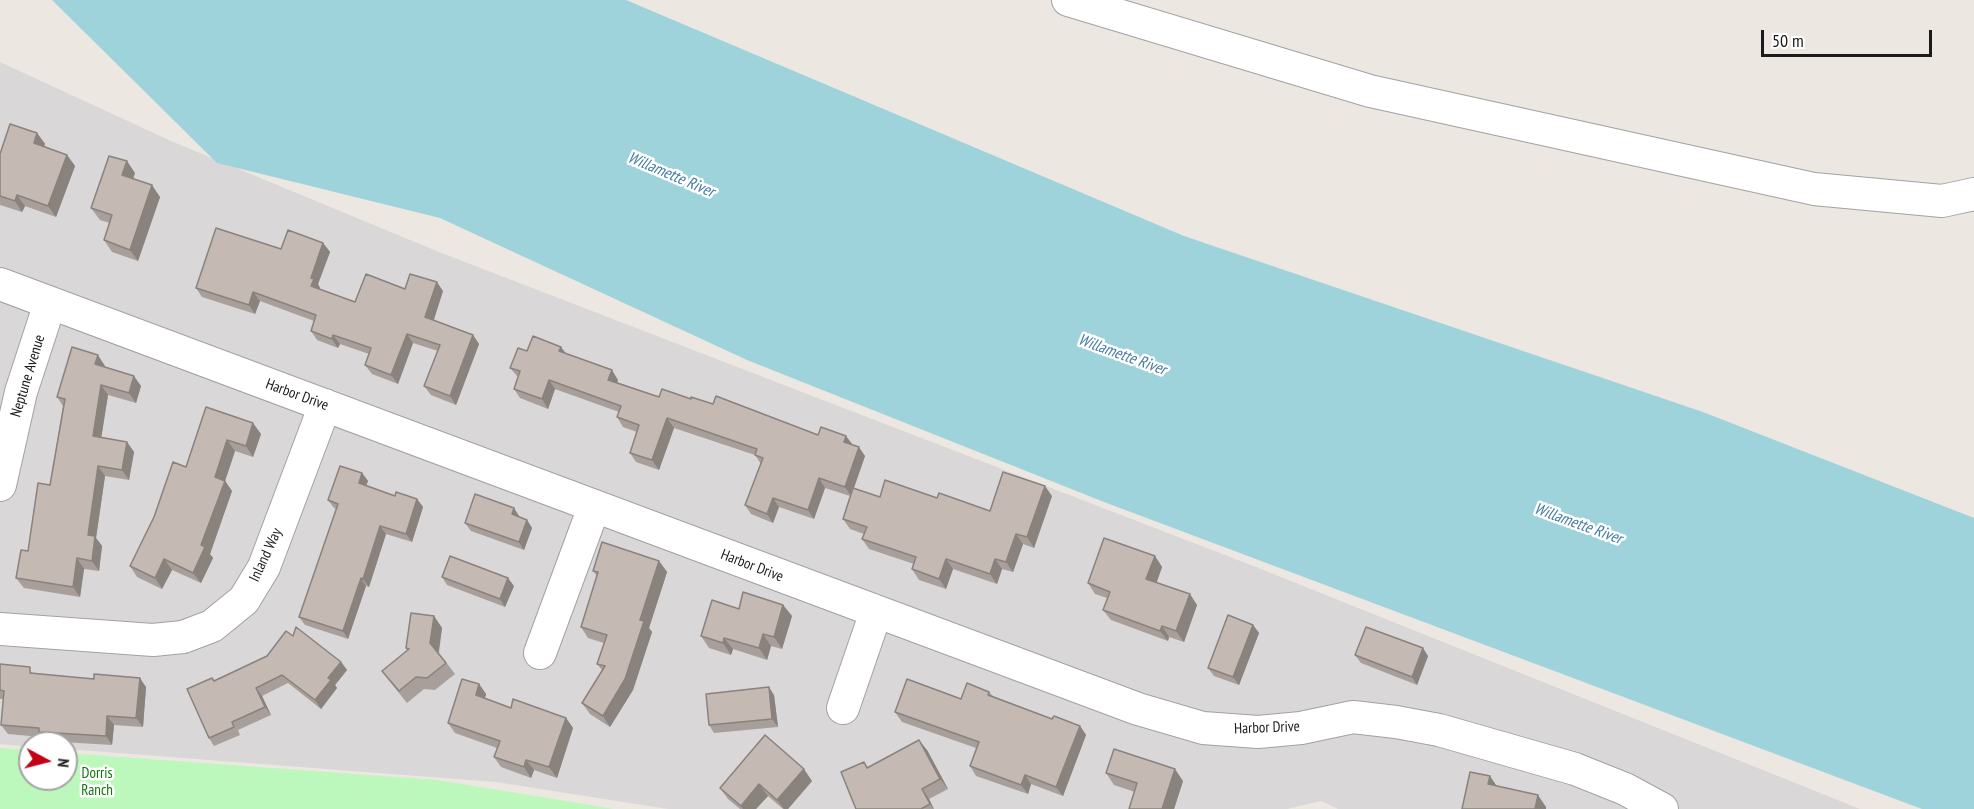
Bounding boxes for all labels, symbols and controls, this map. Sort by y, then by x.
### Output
scale bar [1764,18,1935,56]
text: 50 m [1772,29,1804,52]
water label: Willamette River [625,148,717,202]
water label: Willamette River [1075,330,1169,380]
street label: Neptune Avenue [7,333,49,419]
street label: Harbor Drive [263,375,331,415]
water label: Willamette River [1531,499,1625,549]
street label: Inland Way [246,525,286,585]
street label: Harbor Drive [718,546,786,586]
street label: Harbor Drive [1234,718,1300,738]
north arrow [18,731,78,791]
text: N [53,757,74,768]
park label: Dorris Ranch [81,765,113,800]

